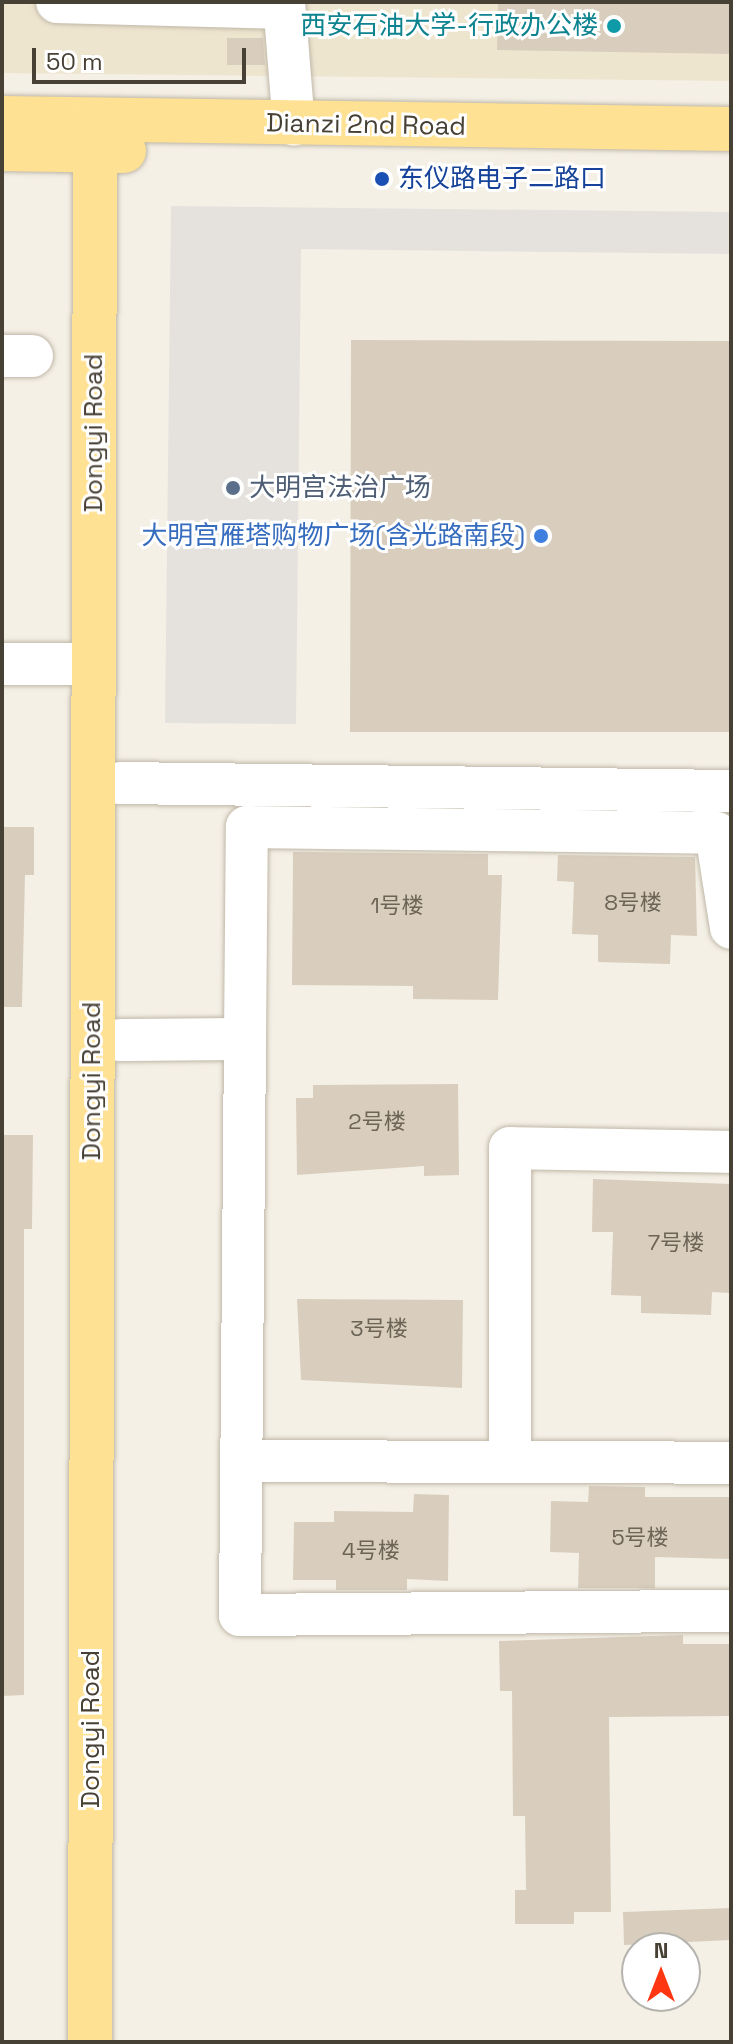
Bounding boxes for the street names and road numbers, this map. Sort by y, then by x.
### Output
street label: Dianzi 2nd Road [266,108,466,142]
street label: Dongyi Road [78,354,110,512]
street label: Dongyi Road [76,1002,108,1160]
street label: Dongyi Road [75,1650,107,1808]

